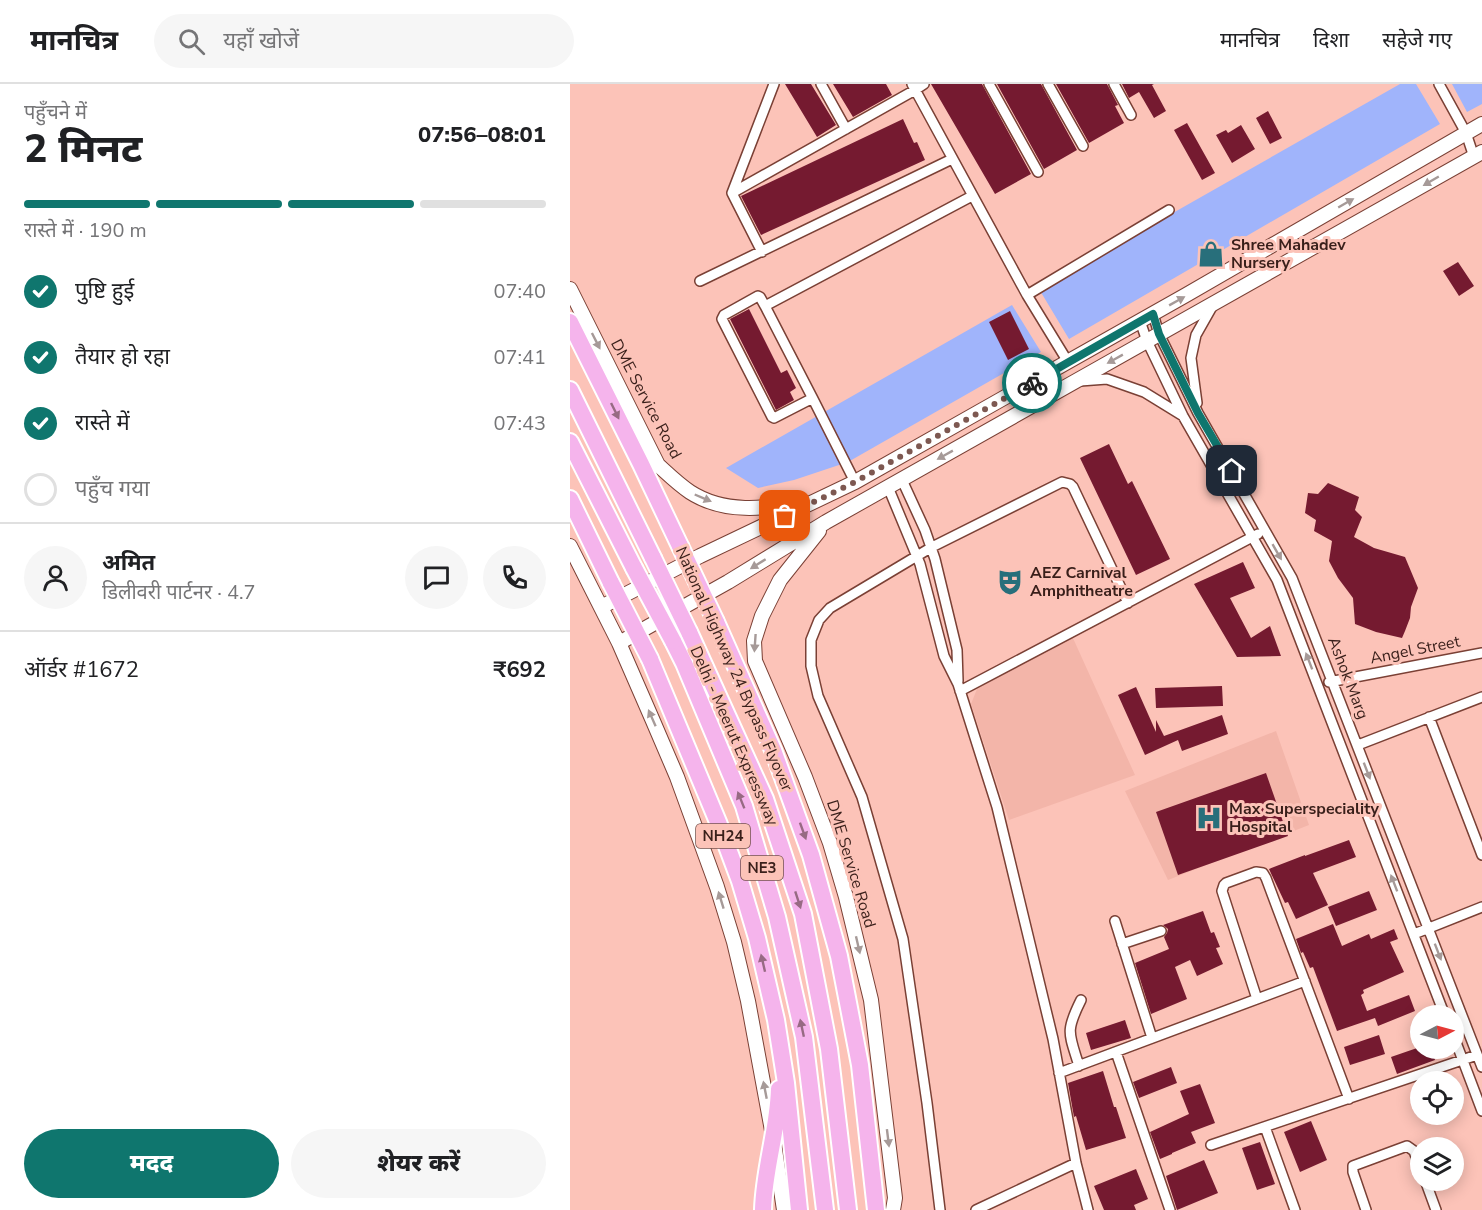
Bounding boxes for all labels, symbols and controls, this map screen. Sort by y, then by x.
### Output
search box [154,14,574,68]
text: मानचित्र [30,22,118,60]
icon: search [175,25,208,58]
text: यहाँ खोजें [223,26,299,56]
text: मानचित्र [1220,26,1280,54]
text: दिशा [1313,26,1349,54]
text: सहेजे गए [1382,26,1452,54]
text: पहुँचने में [24,99,87,126]
text: 07:56–08:01 [418,120,546,150]
text: 2 मिनट [24,123,142,176]
one-way arrow [1422,176,1439,186]
one-way arrow [1338,198,1355,208]
text: रास्ते में · 190 m [24,217,147,244]
place label: Shree Mahadev Nursery [1231,234,1346,274]
shop icon: Shree Mahadev Nursery [1196,239,1226,269]
icon: check [24,275,57,308]
text: पुष्टि हुई [75,276,134,306]
text: 07:40 [493,278,546,305]
one-way arrow [1169,295,1185,306]
one-way arrow [591,333,601,350]
street label: DME Service Road [605,335,687,463]
icon: check [24,341,57,374]
text: तैयार हो रहा [75,342,170,372]
text: 07:41 [493,344,546,371]
courier [1002,353,1062,413]
one-way arrow [1107,354,1123,365]
icon: bike [1016,367,1049,400]
one-way arrow [610,403,620,420]
icon: check [24,407,57,440]
text: रास्ते में [75,408,130,438]
text: 07:43 [493,410,546,437]
pin [1206,445,1257,496]
one-way arrow [936,450,953,460]
icon: home [1215,454,1248,487]
text: पहुँच गया [75,474,150,504]
pin [759,490,810,541]
one-way arrow [694,494,712,503]
icon: bag [768,499,801,532]
street label: National Highway 24 Bypass Flyover [670,543,798,795]
one-way arrow [1272,544,1282,561]
button: person [24,546,87,609]
button: chat [405,546,468,609]
button: phone [483,546,546,609]
text: अमित [102,548,155,578]
one-way arrow [750,558,766,569]
place label: AEZ Carnival Amphitheatre [1030,562,1133,602]
theatre icon: AEZ Carnival Amphitheatre [995,567,1025,597]
text: डिलीवरी पार्टनर · 4.7 [102,579,256,606]
street label: Angel Street [1368,630,1462,669]
one-way arrow [751,634,760,653]
street label: Ashok Marg [1322,634,1374,722]
street label: Delhi - Meerut Expressway [684,643,784,830]
one-way arrow [1304,652,1314,670]
text: ऑर्डर #1672 [24,655,139,685]
text: ₹692 [493,655,546,685]
one-way arrow [647,709,656,727]
one-way arrow [1363,762,1373,780]
one-way arrow [736,791,745,809]
street label: DME Service Road [821,797,881,931]
place label: Max Superspeciality Hospital [1229,798,1379,838]
hospital icon: Max Superspeciality Hospital [1194,803,1224,833]
one-way arrow [798,822,808,840]
road number: NH24 [696,824,750,848]
road number: NE3 [741,856,783,880]
one-way arrow [1389,873,1399,891]
one-way arrow [716,891,725,909]
one-way arrow [794,891,804,909]
one-way arrow [853,936,863,954]
one-way arrow [1433,944,1443,962]
one-way arrow [757,954,767,973]
north arrow [1410,1005,1464,1059]
map controls [1410,1005,1464,1191]
one-way arrow [797,1019,806,1038]
button: locate [1410,1071,1464,1125]
one-way arrow [760,1080,769,1099]
one-way arrow [883,1128,893,1147]
button: मदद [24,1129,279,1198]
button: शेयर करें [291,1129,546,1198]
button: layers [1410,1137,1464,1191]

